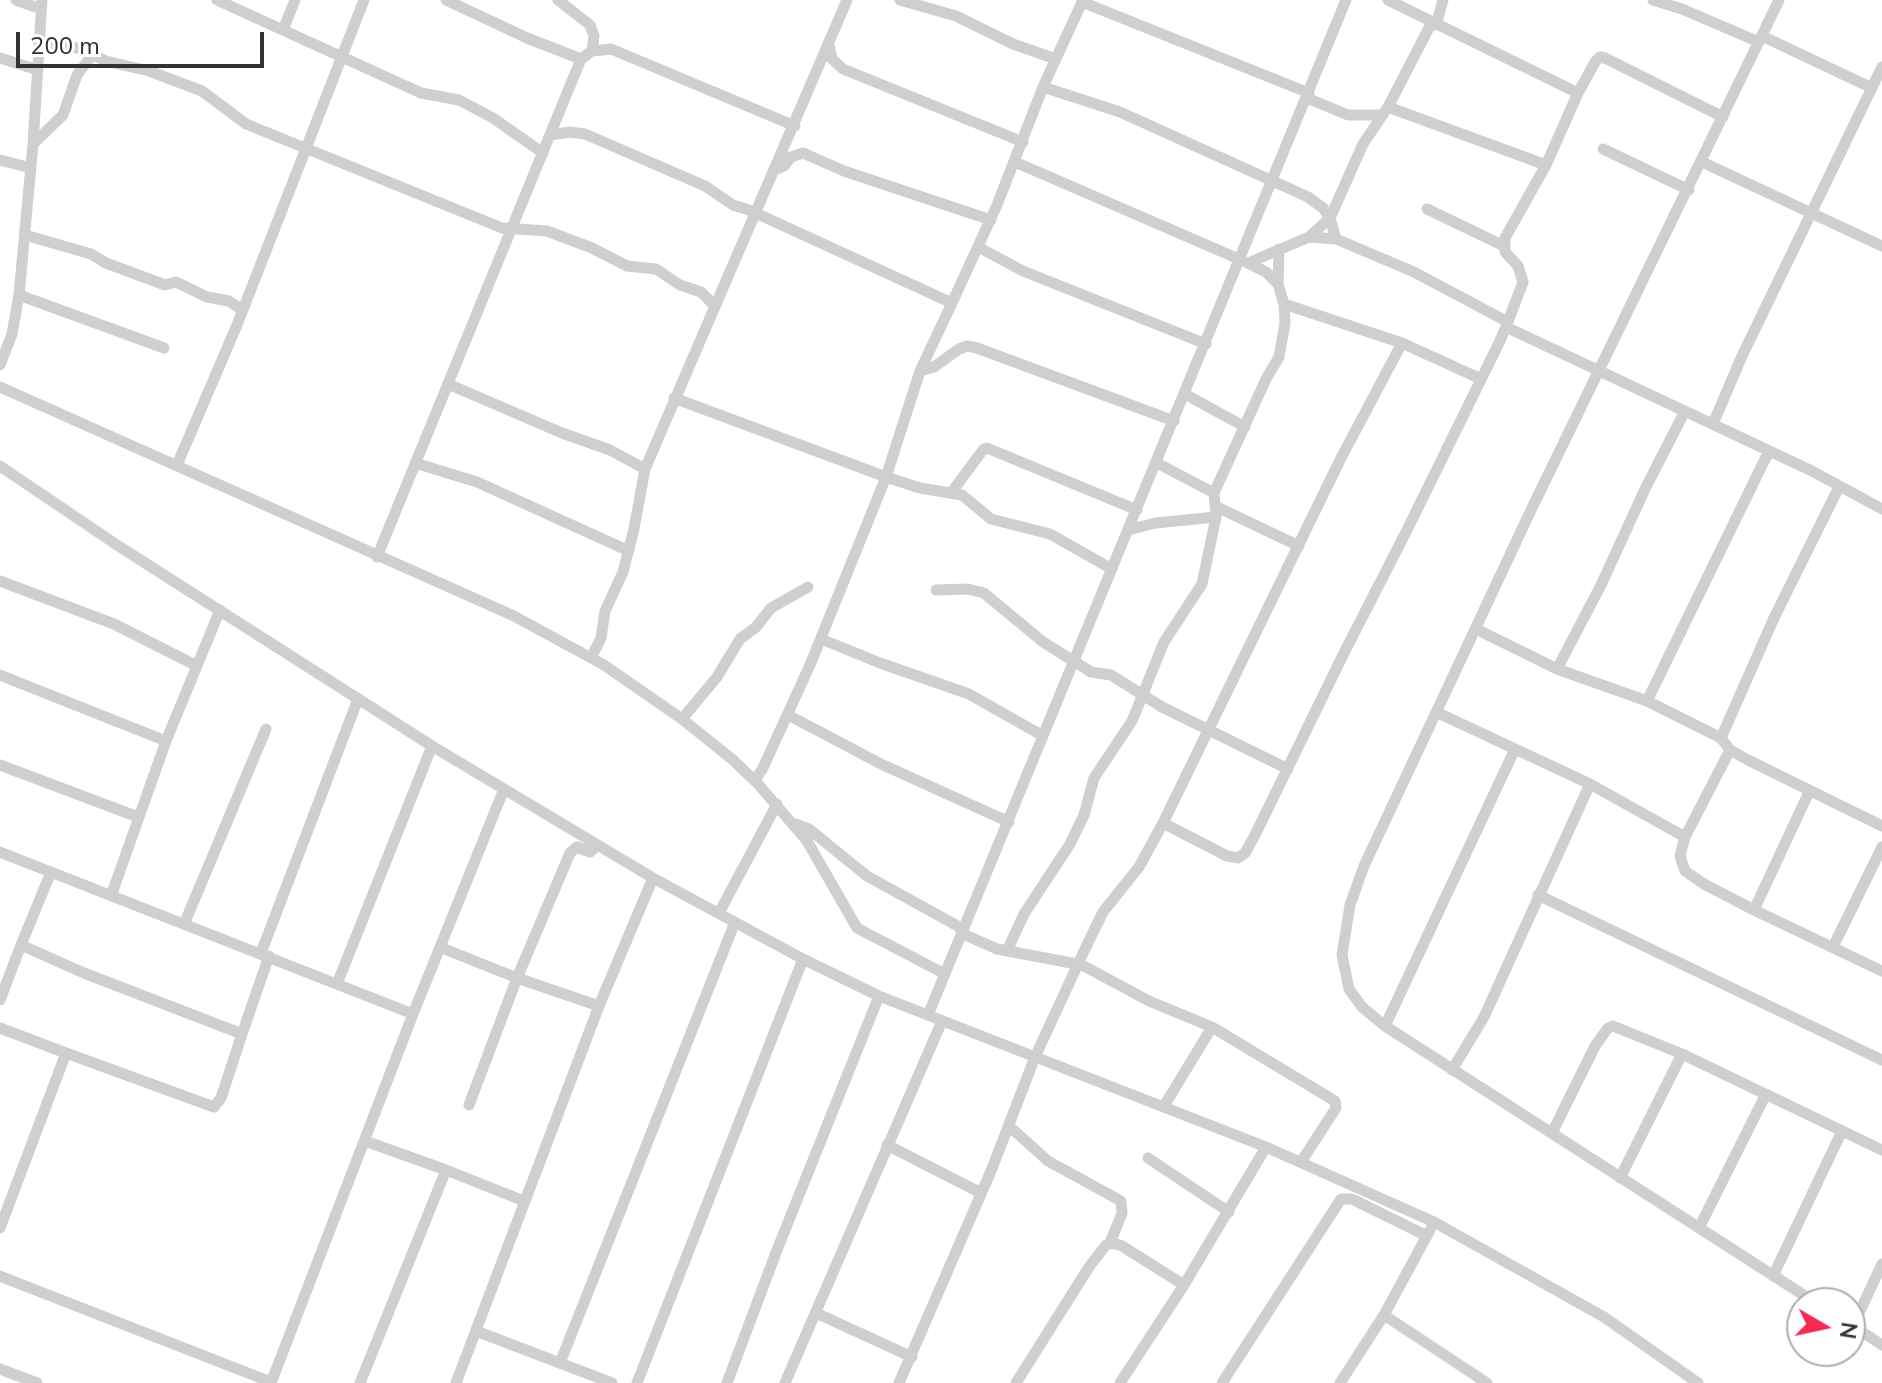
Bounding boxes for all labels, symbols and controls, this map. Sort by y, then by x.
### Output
scale bar [20,16,268,66]
text: 200 m [30,30,100,62]
north arrow [1786,1287,1866,1367]
text: N [1832,1320,1864,1341]

